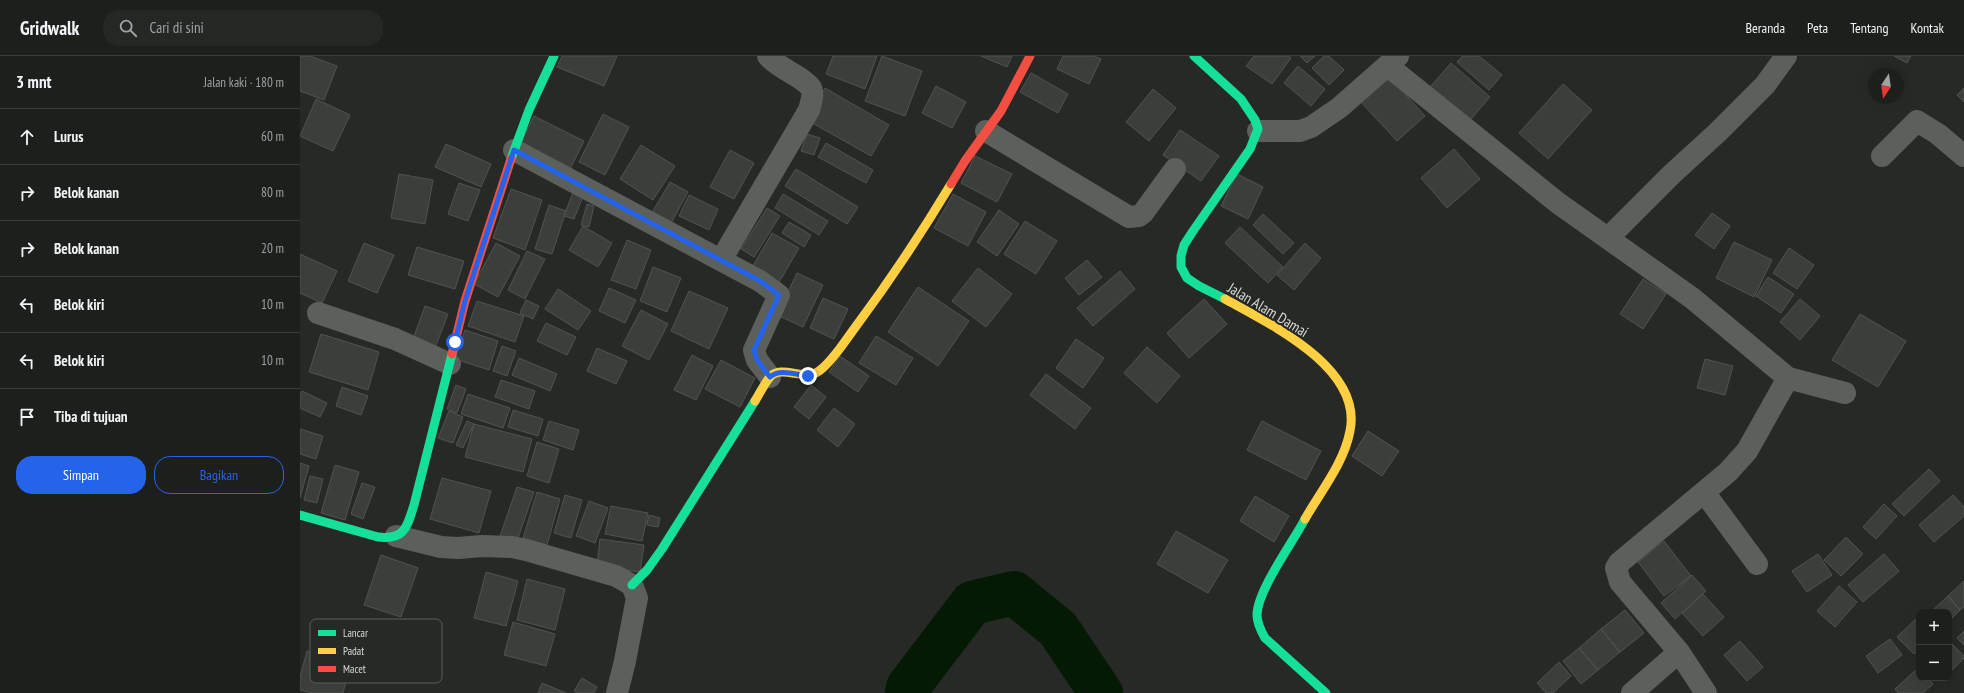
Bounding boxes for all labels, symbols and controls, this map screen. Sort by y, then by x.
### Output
search box [103,10,383,46]
text: Gridwalk [20,16,79,40]
icon: search [117,17,139,39]
text: Cari di sini [149,18,204,37]
text: Beranda [1745,19,1785,37]
text: Peta [1807,19,1828,37]
text: Tentang [1850,19,1889,37]
text: Kontak [1911,19,1944,37]
north arrow [1868,68,1904,104]
text: 3 mnt [16,71,51,93]
text: Jalan kaki · 180 m [204,74,284,91]
icon: ahead [16,126,38,148]
text: Lurus [54,127,83,146]
text: 60 m [261,128,284,145]
icon: right [16,182,38,204]
text: Belok kanan [54,183,119,202]
text: 80 m [261,184,284,201]
icon: right [16,238,38,260]
text: Belok kanan [54,239,119,258]
text: 20 m [261,240,284,257]
street label: Jalan Alam Damai [1224,278,1312,341]
icon: left [16,294,38,316]
text: Belok kiri [54,295,104,314]
text: 10 m [261,296,284,313]
route start [446,333,464,351]
icon: left [16,350,38,372]
text: Belok kiri [54,351,104,370]
text: 10 m [261,352,284,369]
route end [799,367,817,385]
icon: arrive [16,406,38,428]
text: Tiba di tujuan [54,407,128,426]
button: Simpan [16,456,146,494]
button: Bagikan [154,456,284,494]
map controls [1916,609,1952,681]
button: + [1916,609,1952,645]
legend [310,619,442,683]
text: Lancar [343,626,368,640]
text: Padat [343,644,364,658]
button: − [1916,645,1952,681]
text: Macet [343,662,366,676]

